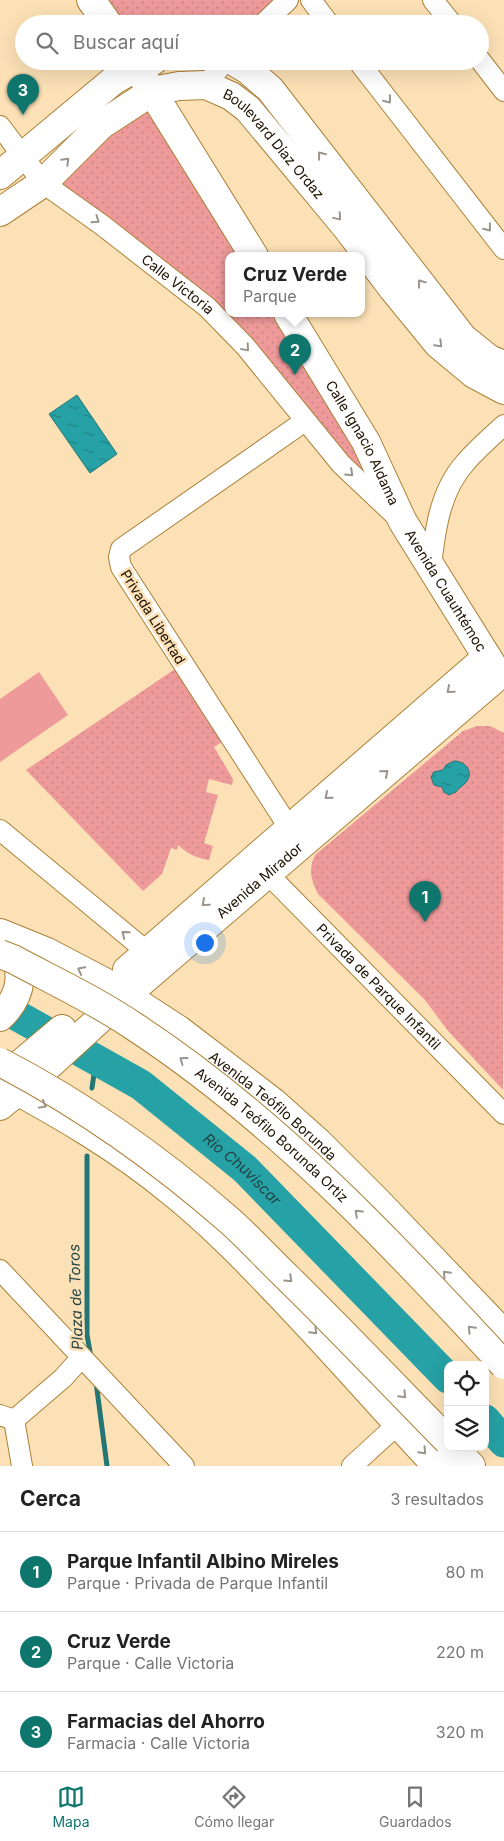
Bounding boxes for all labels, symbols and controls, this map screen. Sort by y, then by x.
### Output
search box [15,15,489,70]
icon: search [33,29,61,57]
text: Buscar aquí [73,31,179,54]
pin: 3 [7,74,39,115]
street label: Boulevard Díaz Ordaz [221,85,328,202]
one-way arrow [382,94,390,103]
one-way arrow [318,152,326,161]
one-way arrow [60,158,69,167]
one-way arrow [332,211,341,220]
one-way arrow [90,214,100,223]
one-way arrow [482,222,490,231]
street label: Calle Victoria [138,250,218,317]
popup [225,252,365,317]
text: Cruz Verde [243,263,347,286]
one-way arrow [418,279,427,289]
text: Parque [243,286,297,306]
pin: 2 [279,334,311,375]
one-way arrow [433,338,442,347]
one-way arrow [240,342,249,351]
street label: Calle Ignacio Aldama [323,377,403,508]
one-way arrow [344,467,353,476]
street label: Avenida Cuauhtémoc [402,526,491,655]
street label: Privada Libertad [117,566,189,667]
one-way arrow [447,684,456,692]
one-way arrow [380,769,389,778]
one-way arrow [324,791,333,800]
street label: Avenida Mirador [213,838,306,922]
pin: 1 [409,881,441,922]
one-way arrow [201,897,210,906]
street label: Privada de Parque Infantil [313,920,445,1053]
your location [192,930,218,956]
one-way arrow [122,931,131,939]
one-way arrow [77,966,86,976]
street label: Avenida Teófilo Borunda [206,1047,341,1164]
one-way arrow [180,1058,189,1066]
street label: Avenida Teófilo Borunda Ortiz [192,1064,352,1206]
one-way arrow [37,1099,46,1109]
water label: Rio Chuviscar [199,1129,285,1209]
one-way arrow [354,1210,363,1219]
water label: Plaza de Toros [64,1244,87,1350]
one-way arrow [443,1270,452,1279]
one-way arrow [284,1273,293,1282]
one-way arrow [308,1325,317,1334]
one-way arrow [468,1326,477,1335]
map controls [444,1361,489,1451]
button: locate [444,1361,489,1406]
one-way arrow [397,1389,406,1398]
button: layers [444,1406,489,1451]
one-way arrow [417,1446,426,1455]
text: Cerca [20,1486,81,1511]
text: 3 resultados [390,1489,484,1509]
text: Parque Infantil Albino Mireles [67,1550,339,1573]
text: 1 [33,1562,39,1582]
text: 80 m [445,1562,484,1582]
text: Parque · Privada de Parque Infantil [67,1573,328,1593]
text: Cruz Verde [67,1630,171,1653]
text: 2 [31,1642,41,1662]
text: 220 m [436,1642,484,1662]
text: Parque · Calle Victoria [67,1653,234,1673]
text: Farmacias del Ahorro [67,1710,265,1733]
text: 3 [31,1722,41,1742]
text: 320 m [436,1722,484,1742]
text: Farmacia · Calle Victoria [67,1733,250,1753]
tab: Mapa [52,1783,90,1830]
tab: Cómo llegar [194,1783,274,1830]
tab: Guardados [379,1783,452,1830]

